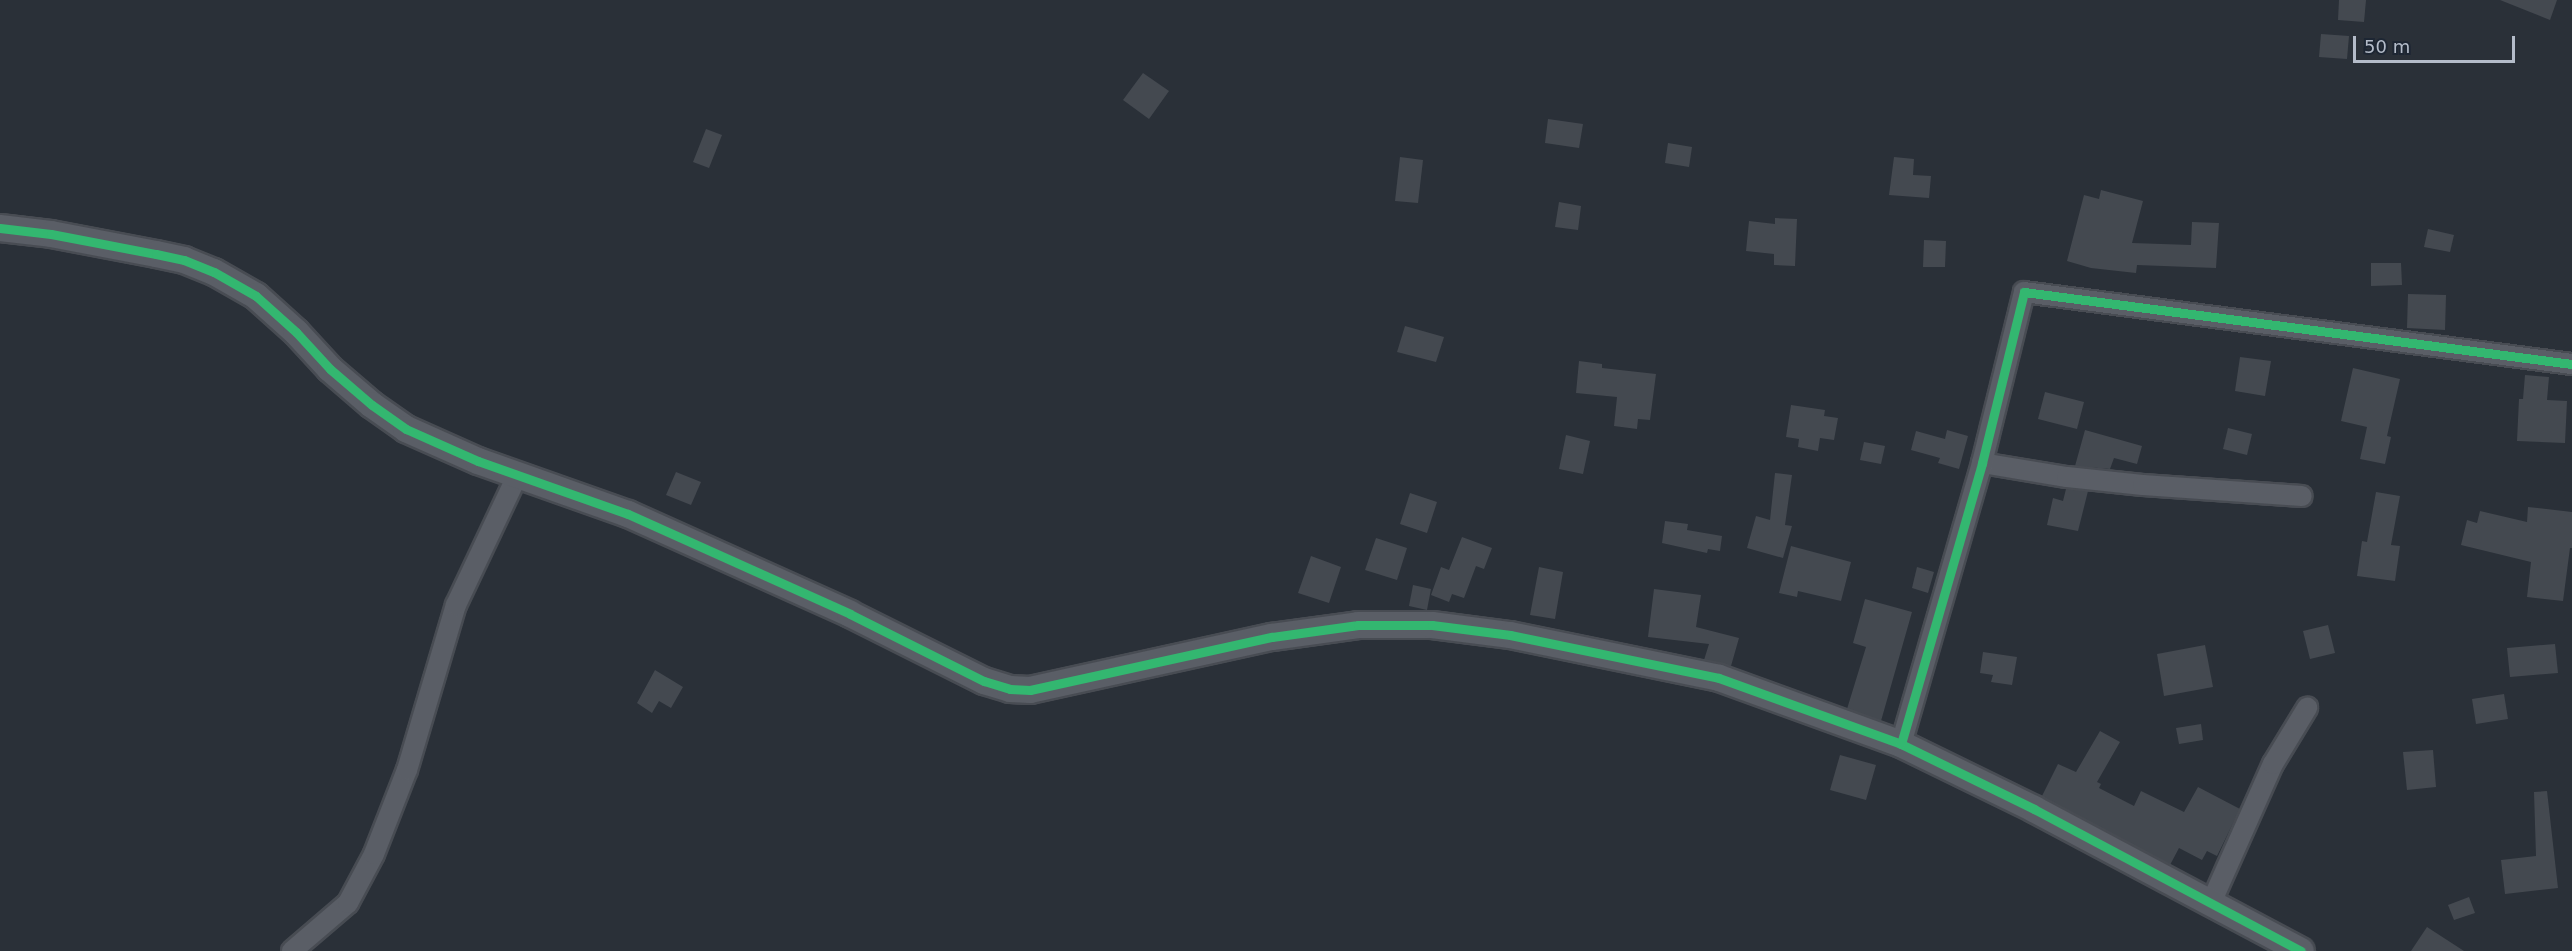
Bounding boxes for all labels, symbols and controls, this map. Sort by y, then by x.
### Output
scale bar [2356,24,2518,62]
text: 50 m [2364,36,2410,57]

